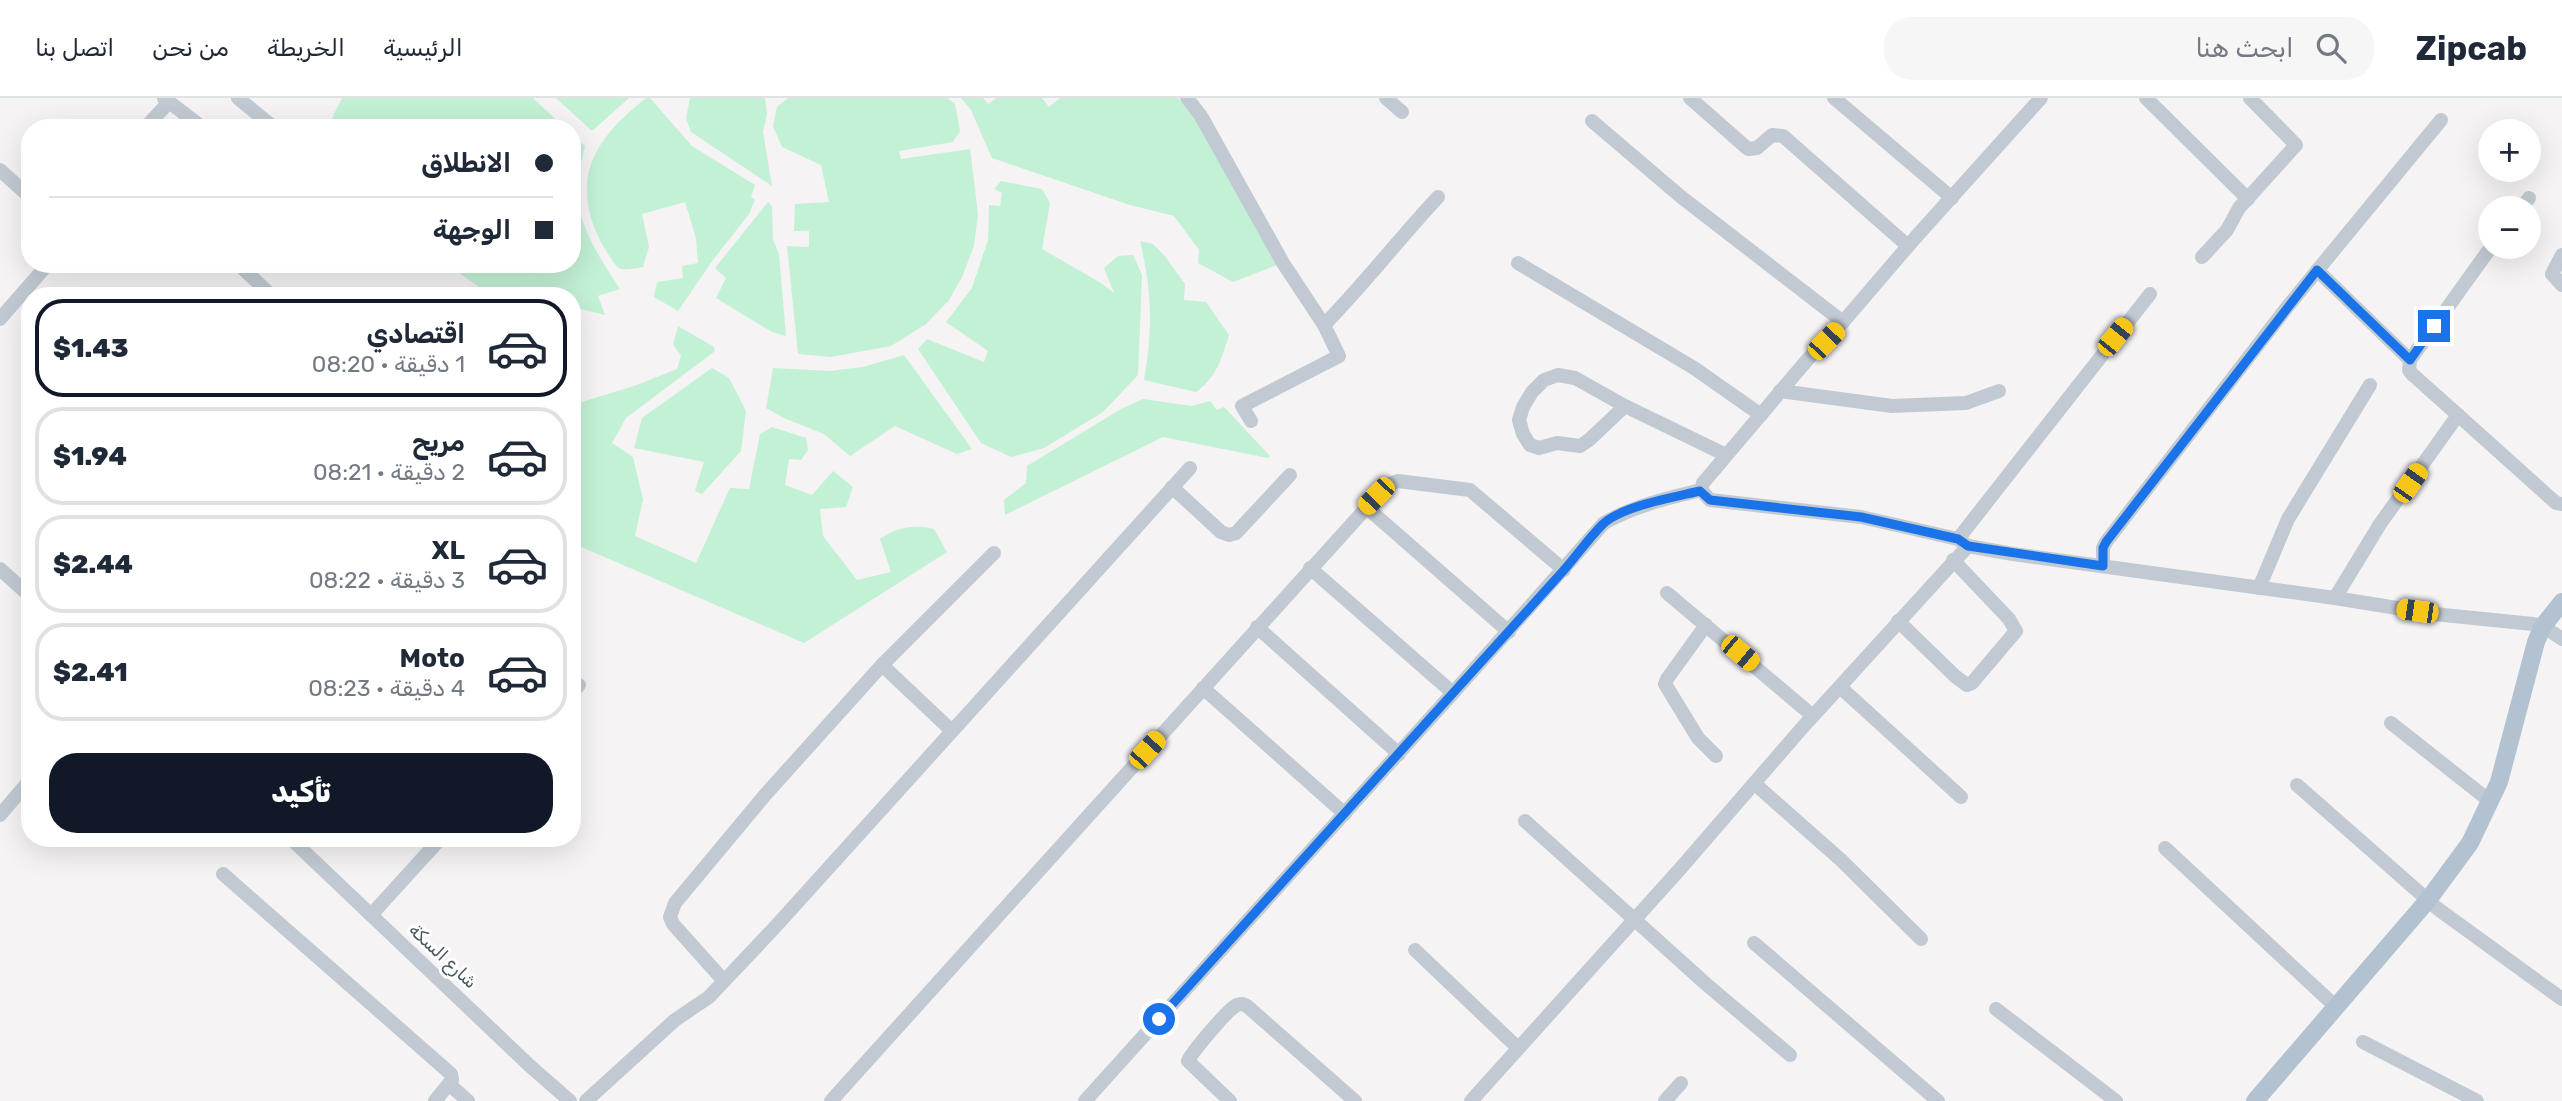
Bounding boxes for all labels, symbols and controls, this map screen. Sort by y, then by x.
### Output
search box [1884,17,2374,80]
icon: search [2312,29,2350,67]
text: Zipcab [2416,29,2527,68]
text: ابحث هنا [2195,33,2294,64]
text: اتصل بنا [35,34,114,62]
text: من نحن [152,34,229,62]
text: الخريطة [267,34,345,62]
text: الرئيسية [383,34,463,62]
map controls [2478,119,2541,259]
button: + [2478,119,2541,182]
text: الانطلاق [421,148,511,179]
button: − [2478,196,2541,259]
text: الوجهة [433,215,511,246]
route end [2418,310,2450,342]
car [2094,314,2137,360]
icon: car [486,317,549,380]
text: اقتصادي [366,319,465,350]
car [1804,319,1849,363]
text: $1.43 [53,333,129,364]
text: 1 دقيقة · 08:20 [312,350,465,378]
icon: car [486,425,549,488]
text: مريح [412,427,465,458]
text: $1.94 [53,441,127,472]
text: 2 دقيقة · 08:21 [313,458,465,486]
car [2390,460,2431,506]
car [1354,474,1399,518]
icon: car [486,533,549,596]
text: XL [432,535,465,566]
text: $2.44 [53,549,133,580]
text: 3 دقيقة · 08:22 [309,566,465,594]
car [2395,598,2440,624]
car [1718,631,1763,675]
icon: car [486,641,549,704]
text: Moto [400,643,465,674]
text: $2.41 [53,657,128,688]
text: 4 دقيقة · 08:23 [308,674,465,702]
car [1126,727,1169,773]
button: تأكيد [49,753,553,833]
street label: شارع السكة [404,919,482,994]
route start [1143,1003,1175,1035]

